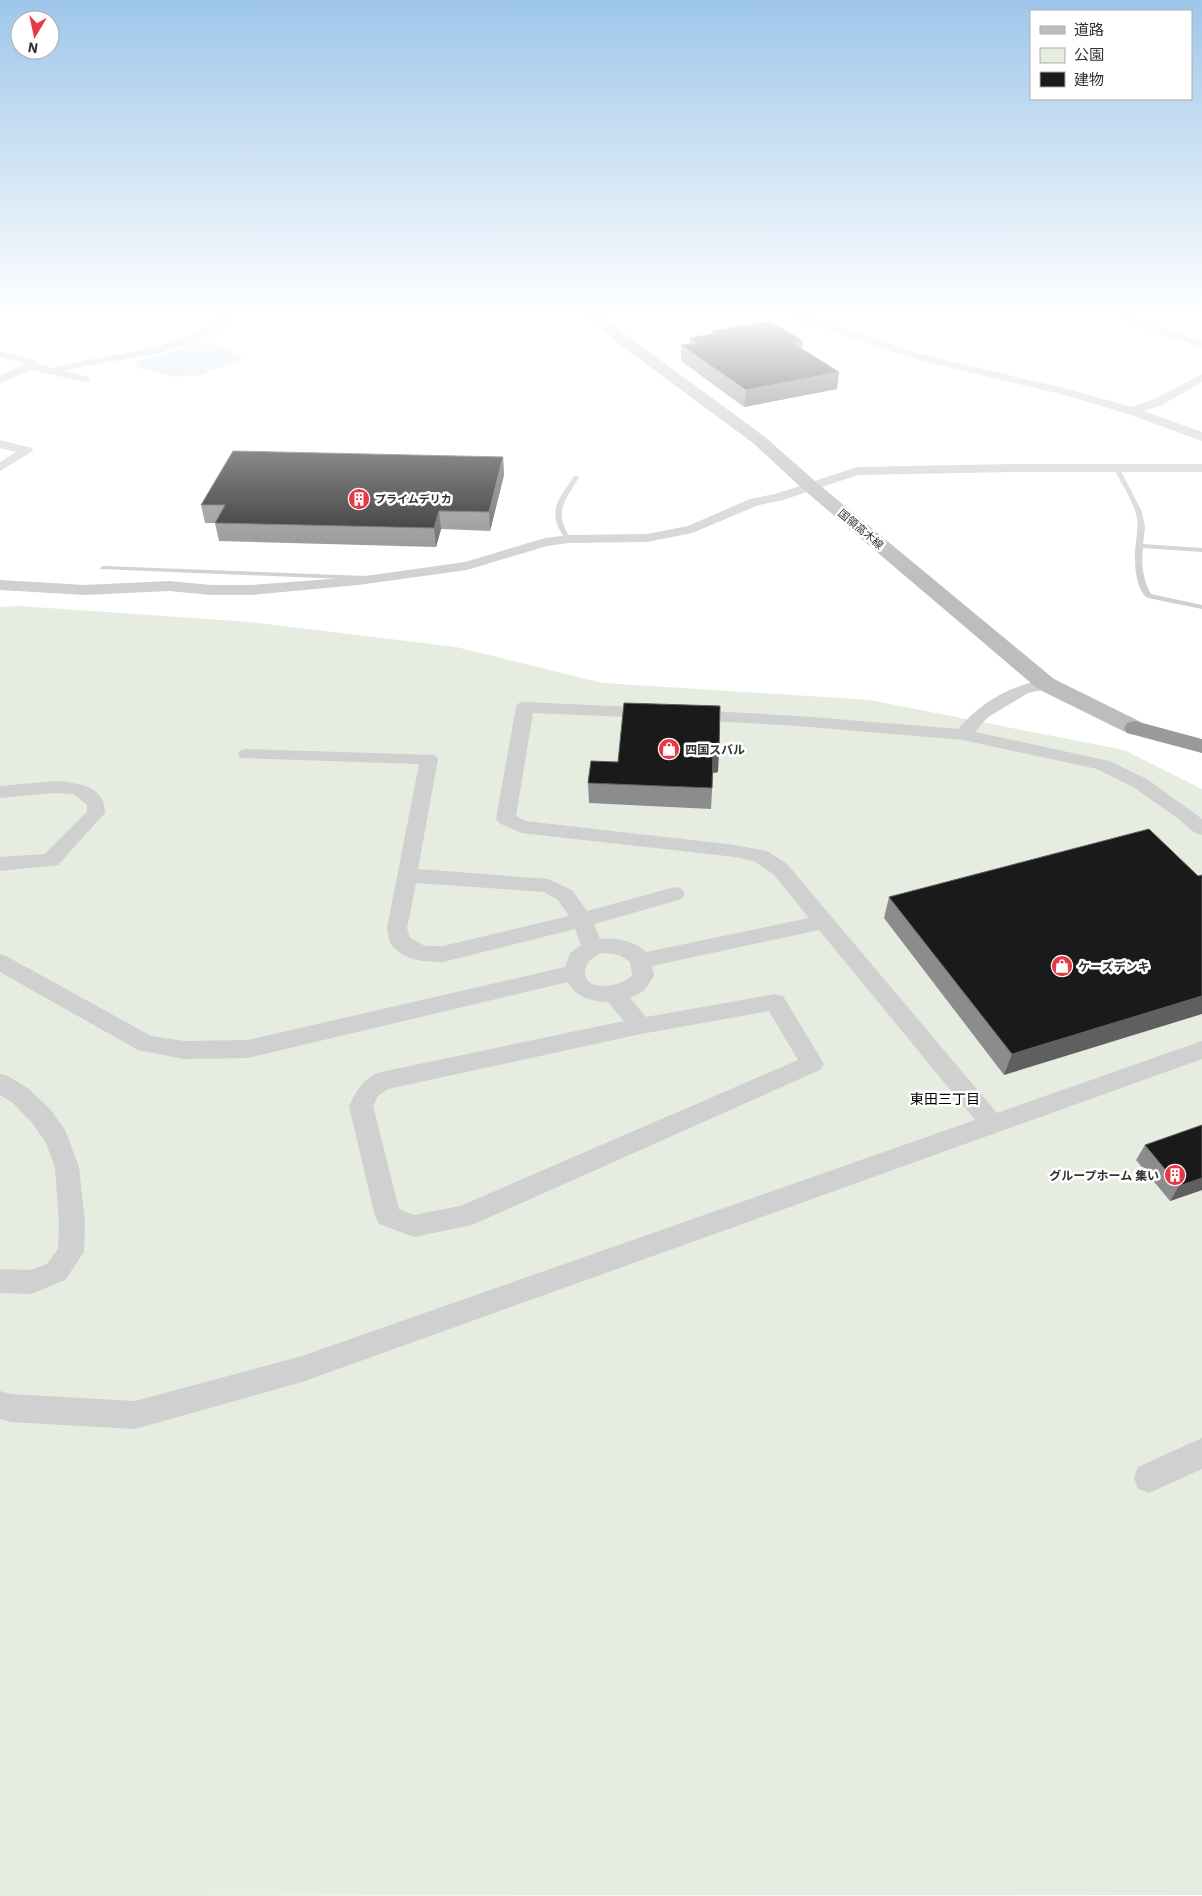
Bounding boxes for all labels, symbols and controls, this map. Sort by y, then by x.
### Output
north arrow [10,10,60,60]
legend [1030,10,1192,100]
text: 道路 [1074,20,1104,39]
text: N [27,38,39,58]
text: 公園 [1074,45,1104,64]
text: 建物 [1074,70,1104,89]
building icon: プライムデリカ [347,487,371,511]
place label: プライムデリカ [375,492,452,506]
street label: 国領高木線 [835,506,887,552]
shop icon: 四国スバル [657,737,681,761]
place label: 四国スバル [685,742,745,757]
shop icon: ケーズデンキ [1050,954,1074,978]
place label: ケーズデンキ [1078,959,1149,974]
district label: 東田三丁目 [910,1090,980,1108]
building icon: グループホーム 集い [1163,1163,1187,1187]
place label: グループホーム 集い [1049,1168,1159,1183]

